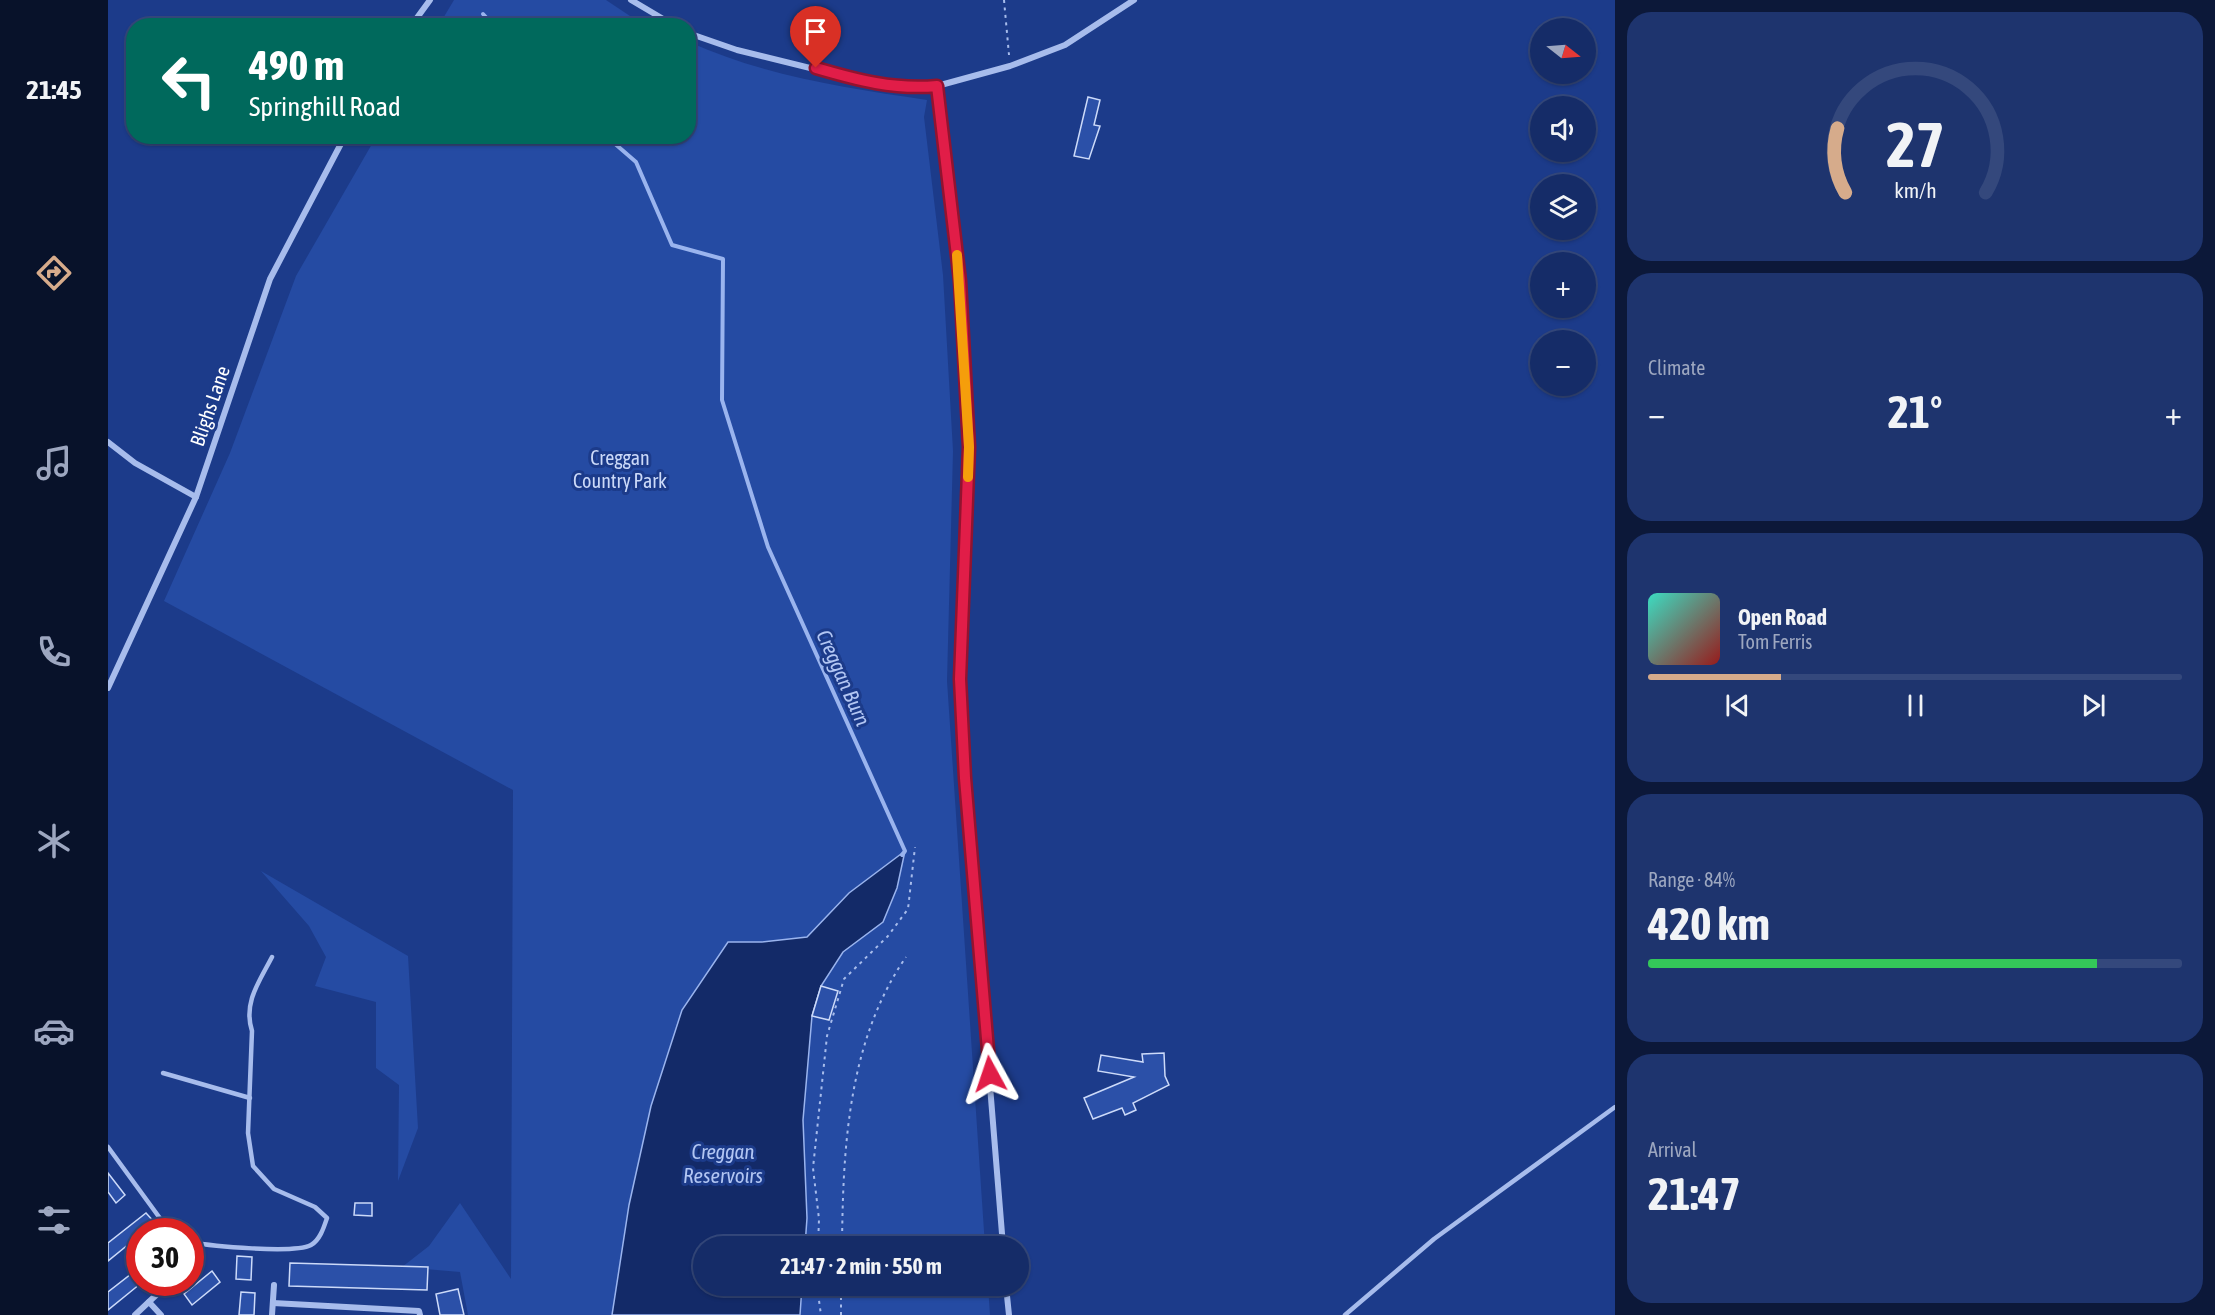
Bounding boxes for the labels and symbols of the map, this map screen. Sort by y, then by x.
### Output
pin [790,6,841,68]
north arrow [1530,18,1596,84]
street label: Blighs Lane [185,363,234,449]
park label: Creggan Country Park [573,446,667,492]
water label: Creggan Burn [812,626,876,729]
position arrow [958,1042,1022,1106]
water label: Creggan Reservoirs [683,1139,763,1187]
speed limit sign: 30 [126,1218,204,1296]

